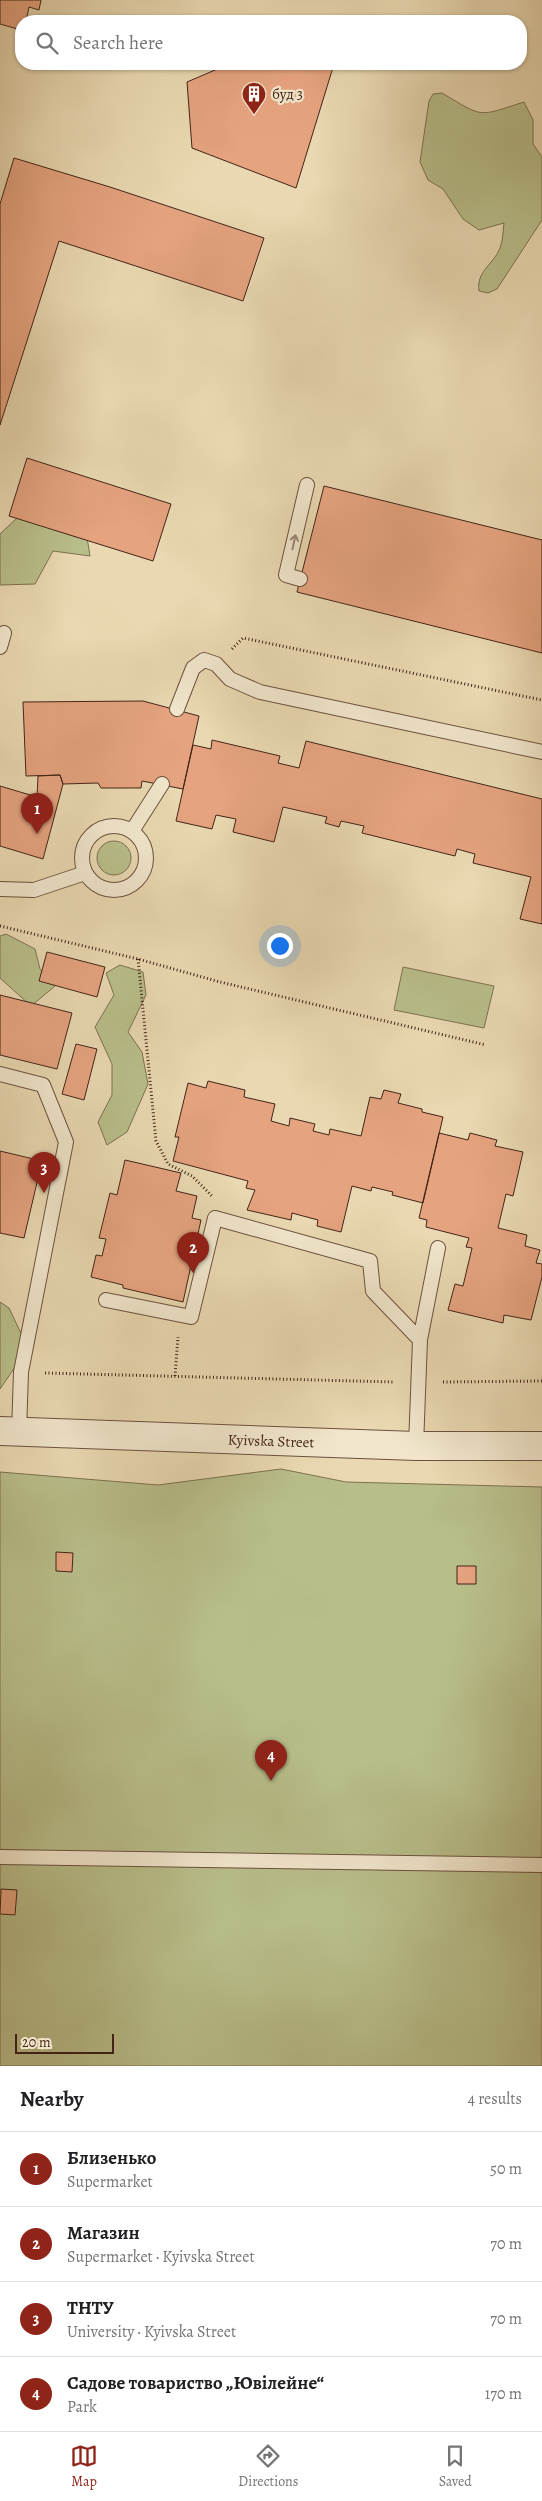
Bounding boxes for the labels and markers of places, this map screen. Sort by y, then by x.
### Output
building icon: буд 3 [241,81,267,115]
place label: буд 3 [272,84,303,104]
pin: 1 [21,793,53,834]
pin: 3 [28,1152,60,1193]
pin: 2 [177,1232,209,1273]
pin: 4 [255,1740,287,1781]

